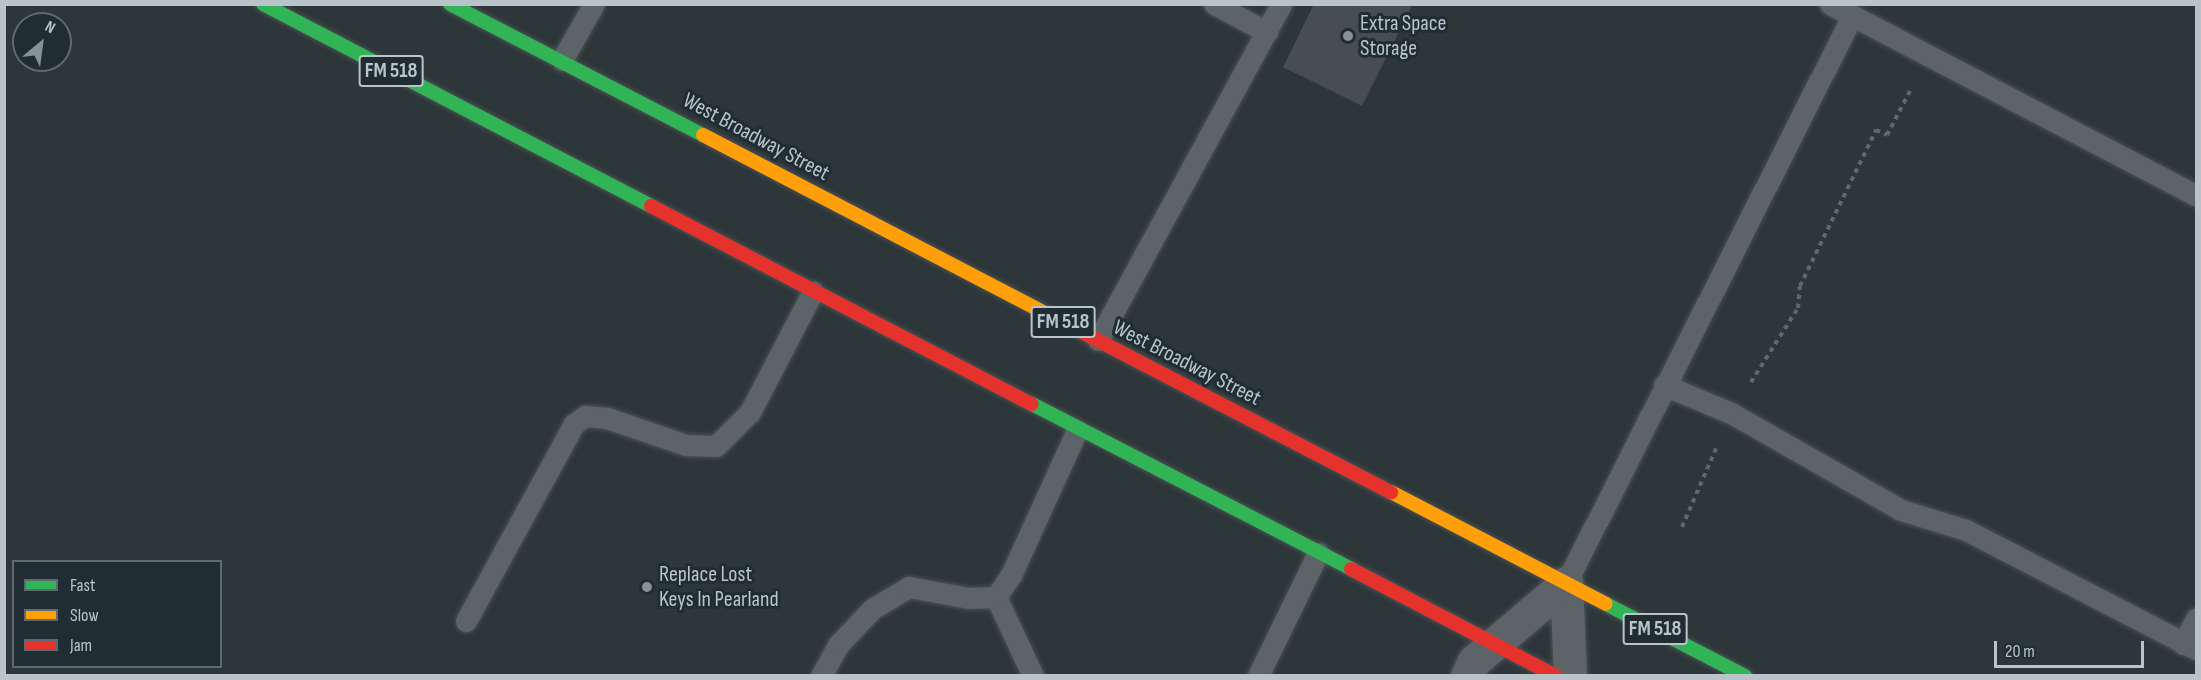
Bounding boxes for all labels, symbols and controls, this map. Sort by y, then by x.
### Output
place label: Extra Space Storage [1360,10,1446,62]
north arrow [12,12,72,72]
text: N [42,17,58,38]
marker: Extra Space Storage [1341,29,1355,43]
road number: FM 518 [358,53,424,89]
street label: West Broadway Street [678,87,834,187]
road number: FM 518 [1030,304,1096,340]
street label: West Broadway Street [1109,314,1265,412]
legend [12,560,222,668]
place label: Replace Lost Keys In Pearland [659,561,779,612]
text: Fast [70,575,95,596]
marker: Replace Lost Keys In Pearland [640,580,654,594]
text: Slow [70,605,99,626]
road number: FM 518 [1622,611,1688,647]
scale bar [1997,629,2147,667]
text: Jam [70,635,92,656]
text: 20 m [2005,641,2035,662]

